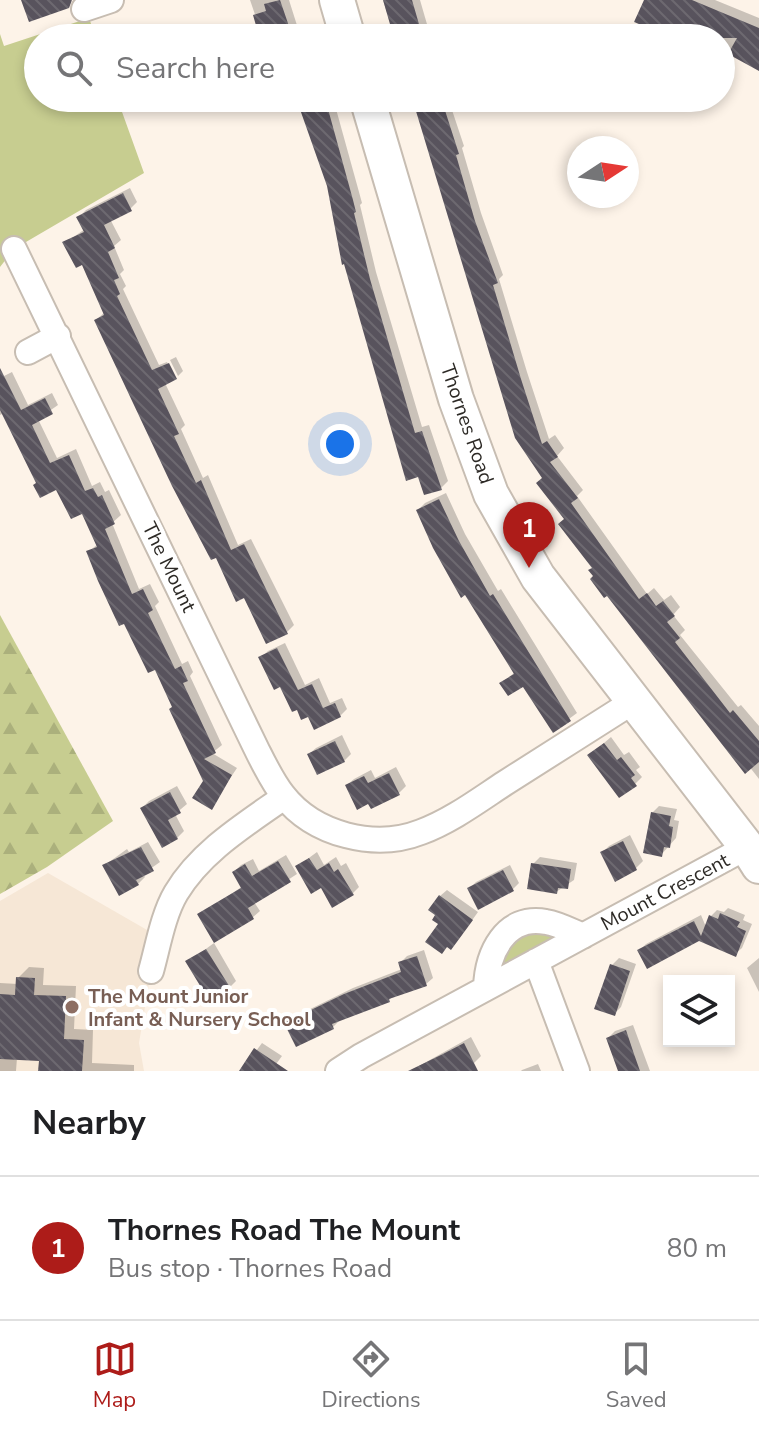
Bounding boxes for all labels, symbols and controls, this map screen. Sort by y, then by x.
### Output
search box [24,24,735,112]
icon: search [52,46,96,90]
text: Search here [116,48,275,89]
north arrow [567,136,639,208]
street label: Thornes Road [434,361,500,487]
your location [320,424,360,464]
pin: 1 [503,502,555,568]
street label: The Mount [136,517,203,617]
street label: Mount Crescent [596,846,735,937]
map controls [663,975,735,1047]
button: layers [663,975,735,1047]
place label: The Mount Junior Infant & Nursery School [88,983,311,1033]
marker: The Mount Junior Infant & Nursery School [63,998,81,1016]
text: Nearby [32,1100,146,1146]
text: Thornes Road The Mount [108,1210,460,1251]
text: 1 [50,1231,66,1266]
text: 80 m [667,1231,727,1266]
text: Bus stop · Thornes Road [108,1251,392,1286]
tab: Map [93,1337,137,1415]
tab: Directions [322,1337,421,1415]
tab: Saved [606,1337,666,1415]

